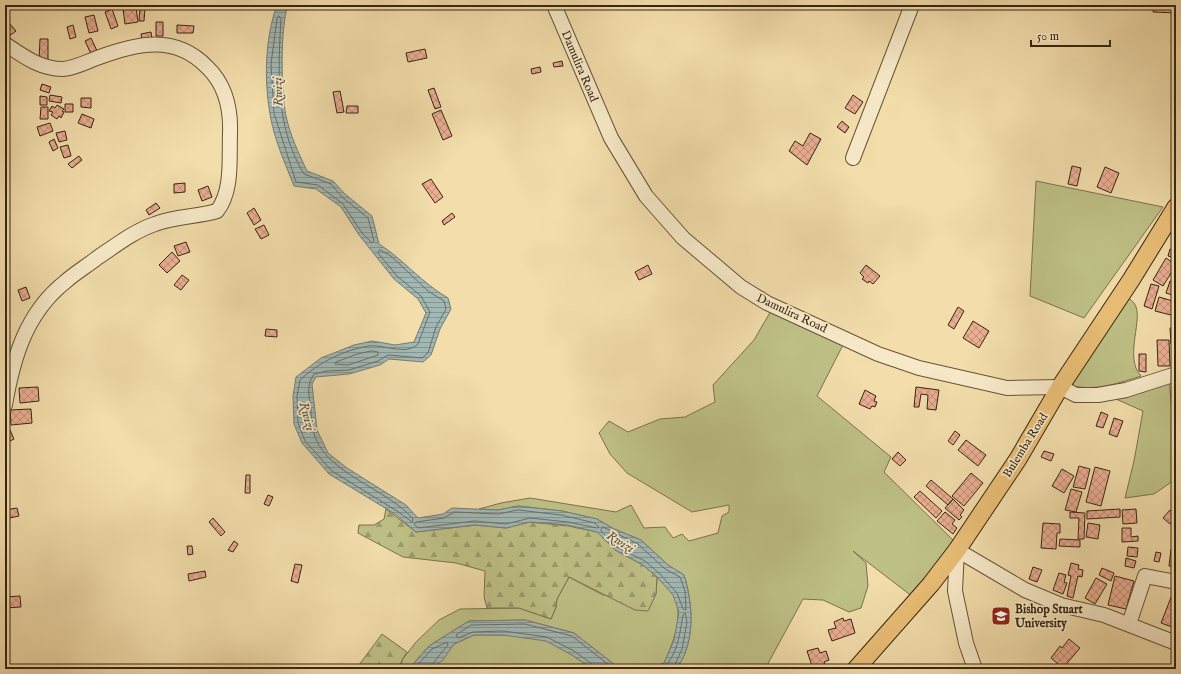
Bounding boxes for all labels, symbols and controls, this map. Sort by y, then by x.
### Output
scale bar [1031,22,1110,48]
street label: Damulira Road [558,28,602,105]
text: 50 m [1037,29,1059,44]
water label: Rwizi [269,76,288,107]
street label: Damulira Road [754,291,830,337]
water label: Rwizi [295,400,319,434]
street label: Bulemba Road [1000,410,1052,480]
water label: Rwizi [603,527,638,558]
place label: Bishop Stuart University [1014,602,1083,632]
school or university icon: Bishop Stuart University [990,605,1012,627]

